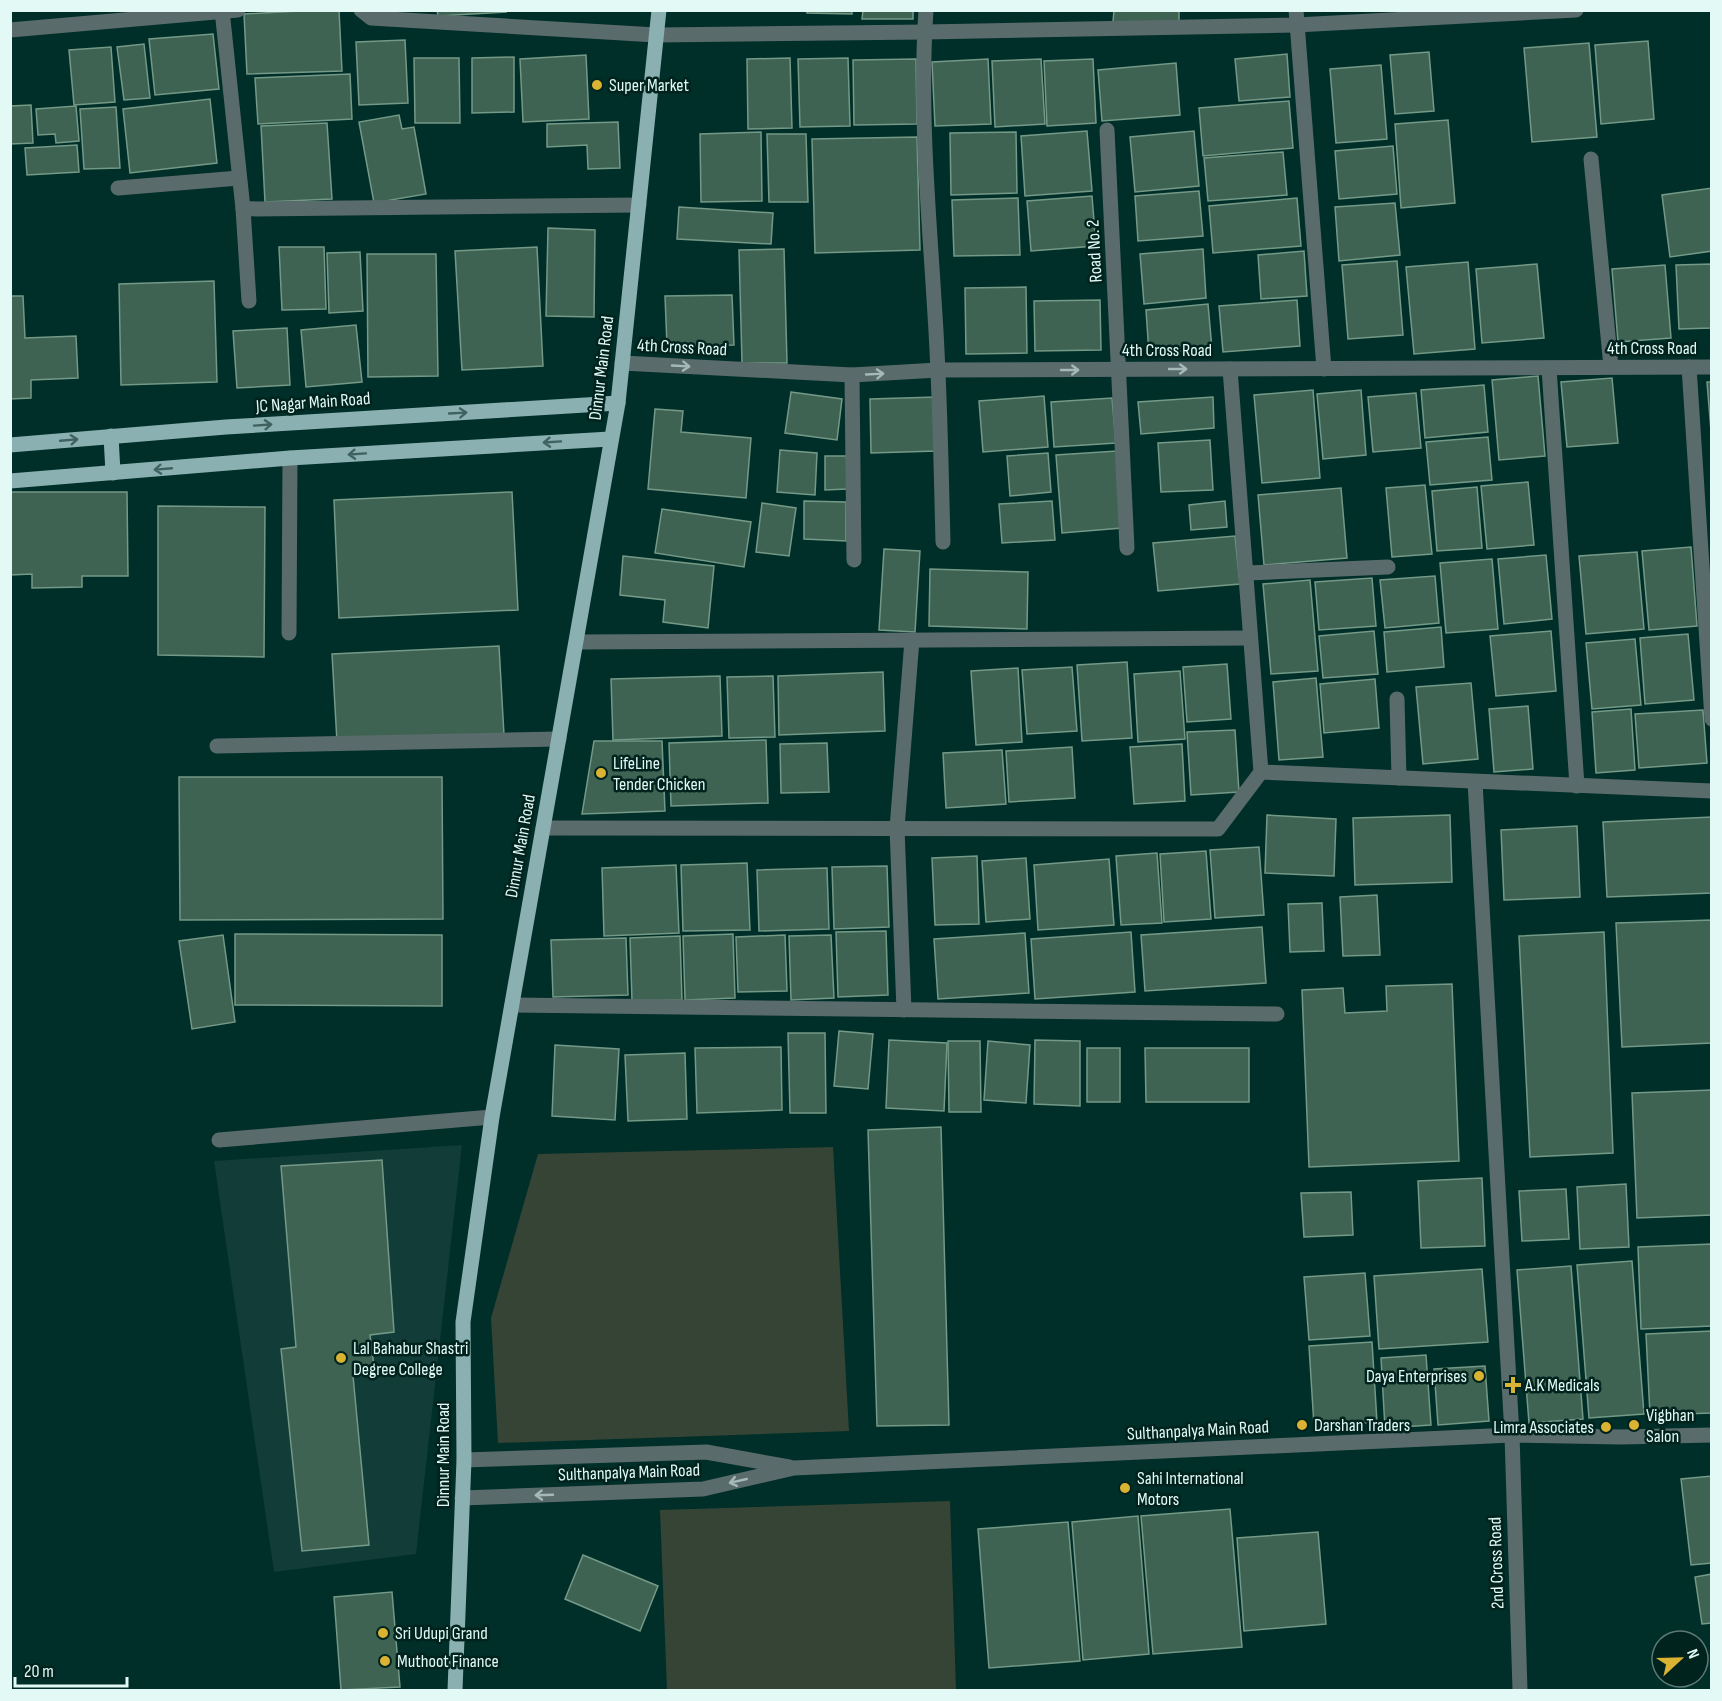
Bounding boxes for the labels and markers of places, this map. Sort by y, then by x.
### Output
place label: Super Market [609,75,690,96]
marker: Super Market [590,78,604,92]
place label: LifeLine Tender Chicken [613,753,705,795]
marker: LifeLine Tender Chicken [594,766,608,780]
place label: Lal Bahabur Shastri Degree College [353,1338,468,1380]
marker: Lal Bahabur Shastri Degree College [334,1351,348,1365]
place label: Daya Enterprises [1366,1366,1467,1387]
marker: Daya Enterprises [1472,1369,1486,1383]
place label: A.K Medicals [1524,1375,1600,1396]
marker: A.K Medicals [1506,1378,1520,1392]
place label: Vigbhan Salon [1646,1405,1694,1447]
place label: Darshan Traders [1314,1415,1410,1436]
place label: Limra Associates [1493,1417,1594,1438]
marker: Darshan Traders [1295,1418,1309,1432]
marker: Vigbhan Salon [1627,1418,1641,1432]
marker: Limra Associates [1599,1420,1613,1434]
place label: Sahi International Motors [1137,1468,1244,1510]
marker: Sahi International Motors [1118,1481,1132,1495]
place label: Sri Udupi Grand [395,1623,488,1644]
marker: Sri Udupi Grand [376,1626,390,1640]
place label: Muthoot Finance [397,1651,499,1672]
marker: Muthoot Finance [378,1654,392,1668]

